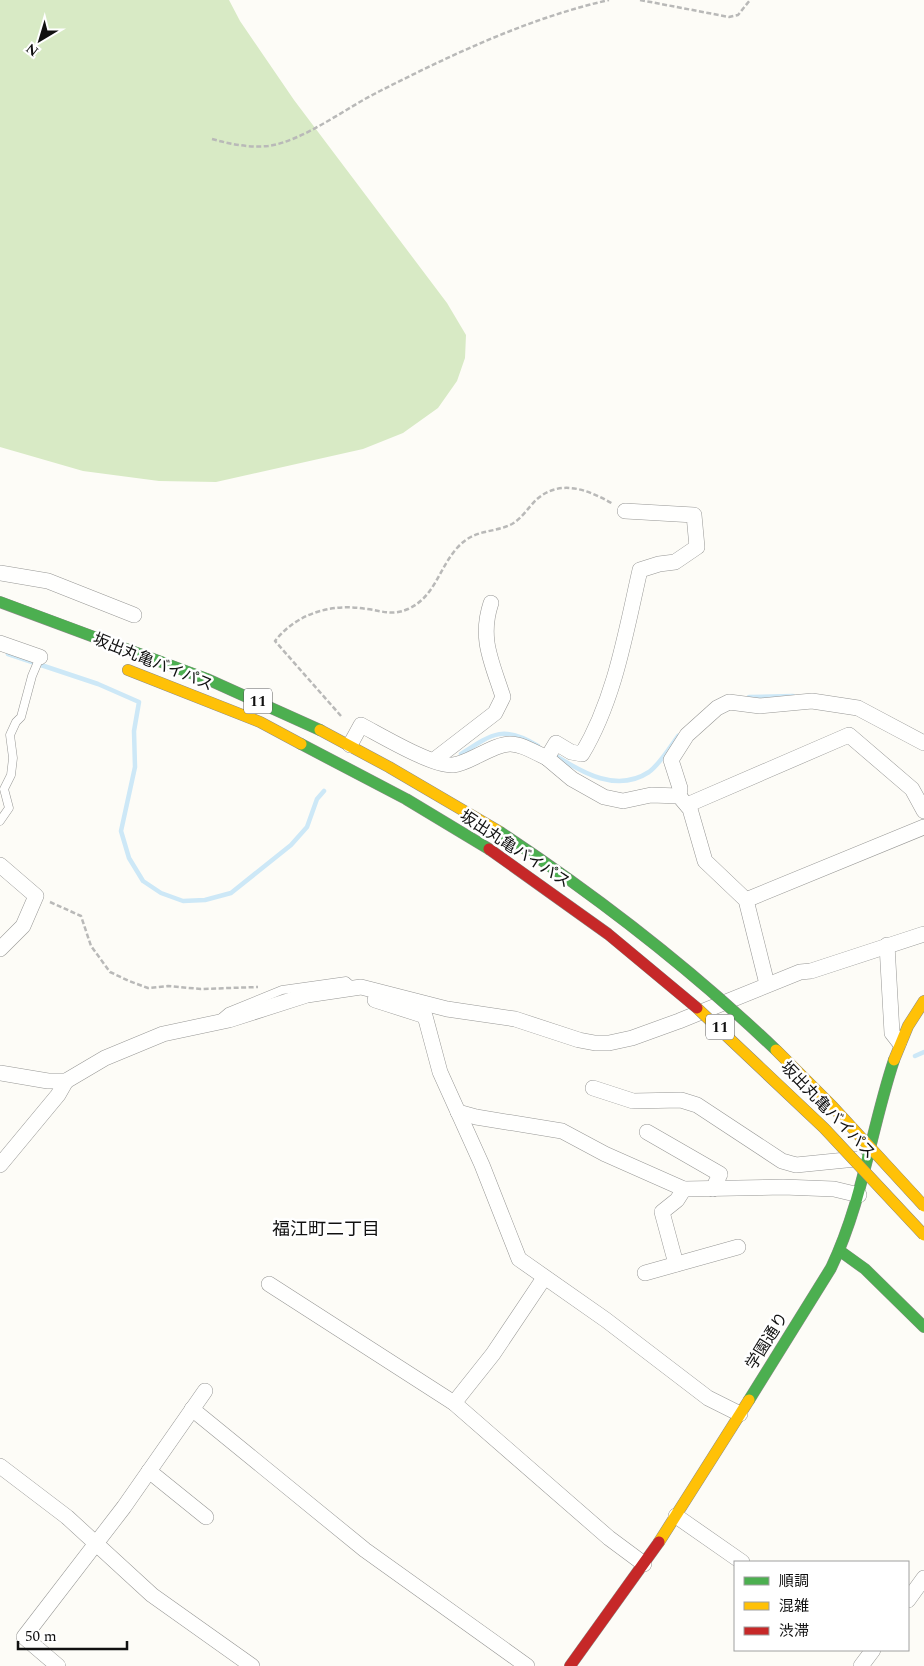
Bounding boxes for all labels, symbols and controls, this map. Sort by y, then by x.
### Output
north arrow [15,15,65,65]
text: N [21,38,43,62]
street label: 坂出丸亀バイパス [89,627,217,697]
road number: 11 [244,688,272,714]
street label: 坂出丸亀バイパス [455,804,575,894]
road number: 11 [706,1014,734,1040]
street label: 坂出丸亀バイパス [775,1056,881,1164]
district label: 福江町二丁目 [272,1216,380,1243]
street label: 学園通り [740,1307,794,1375]
legend [734,1561,909,1651]
text: 順調 [779,1570,809,1593]
text: 混雑 [779,1595,809,1618]
scale bar [18,1618,126,1650]
text: 渋滞 [779,1620,809,1643]
text: 50 m [25,1625,57,1648]

